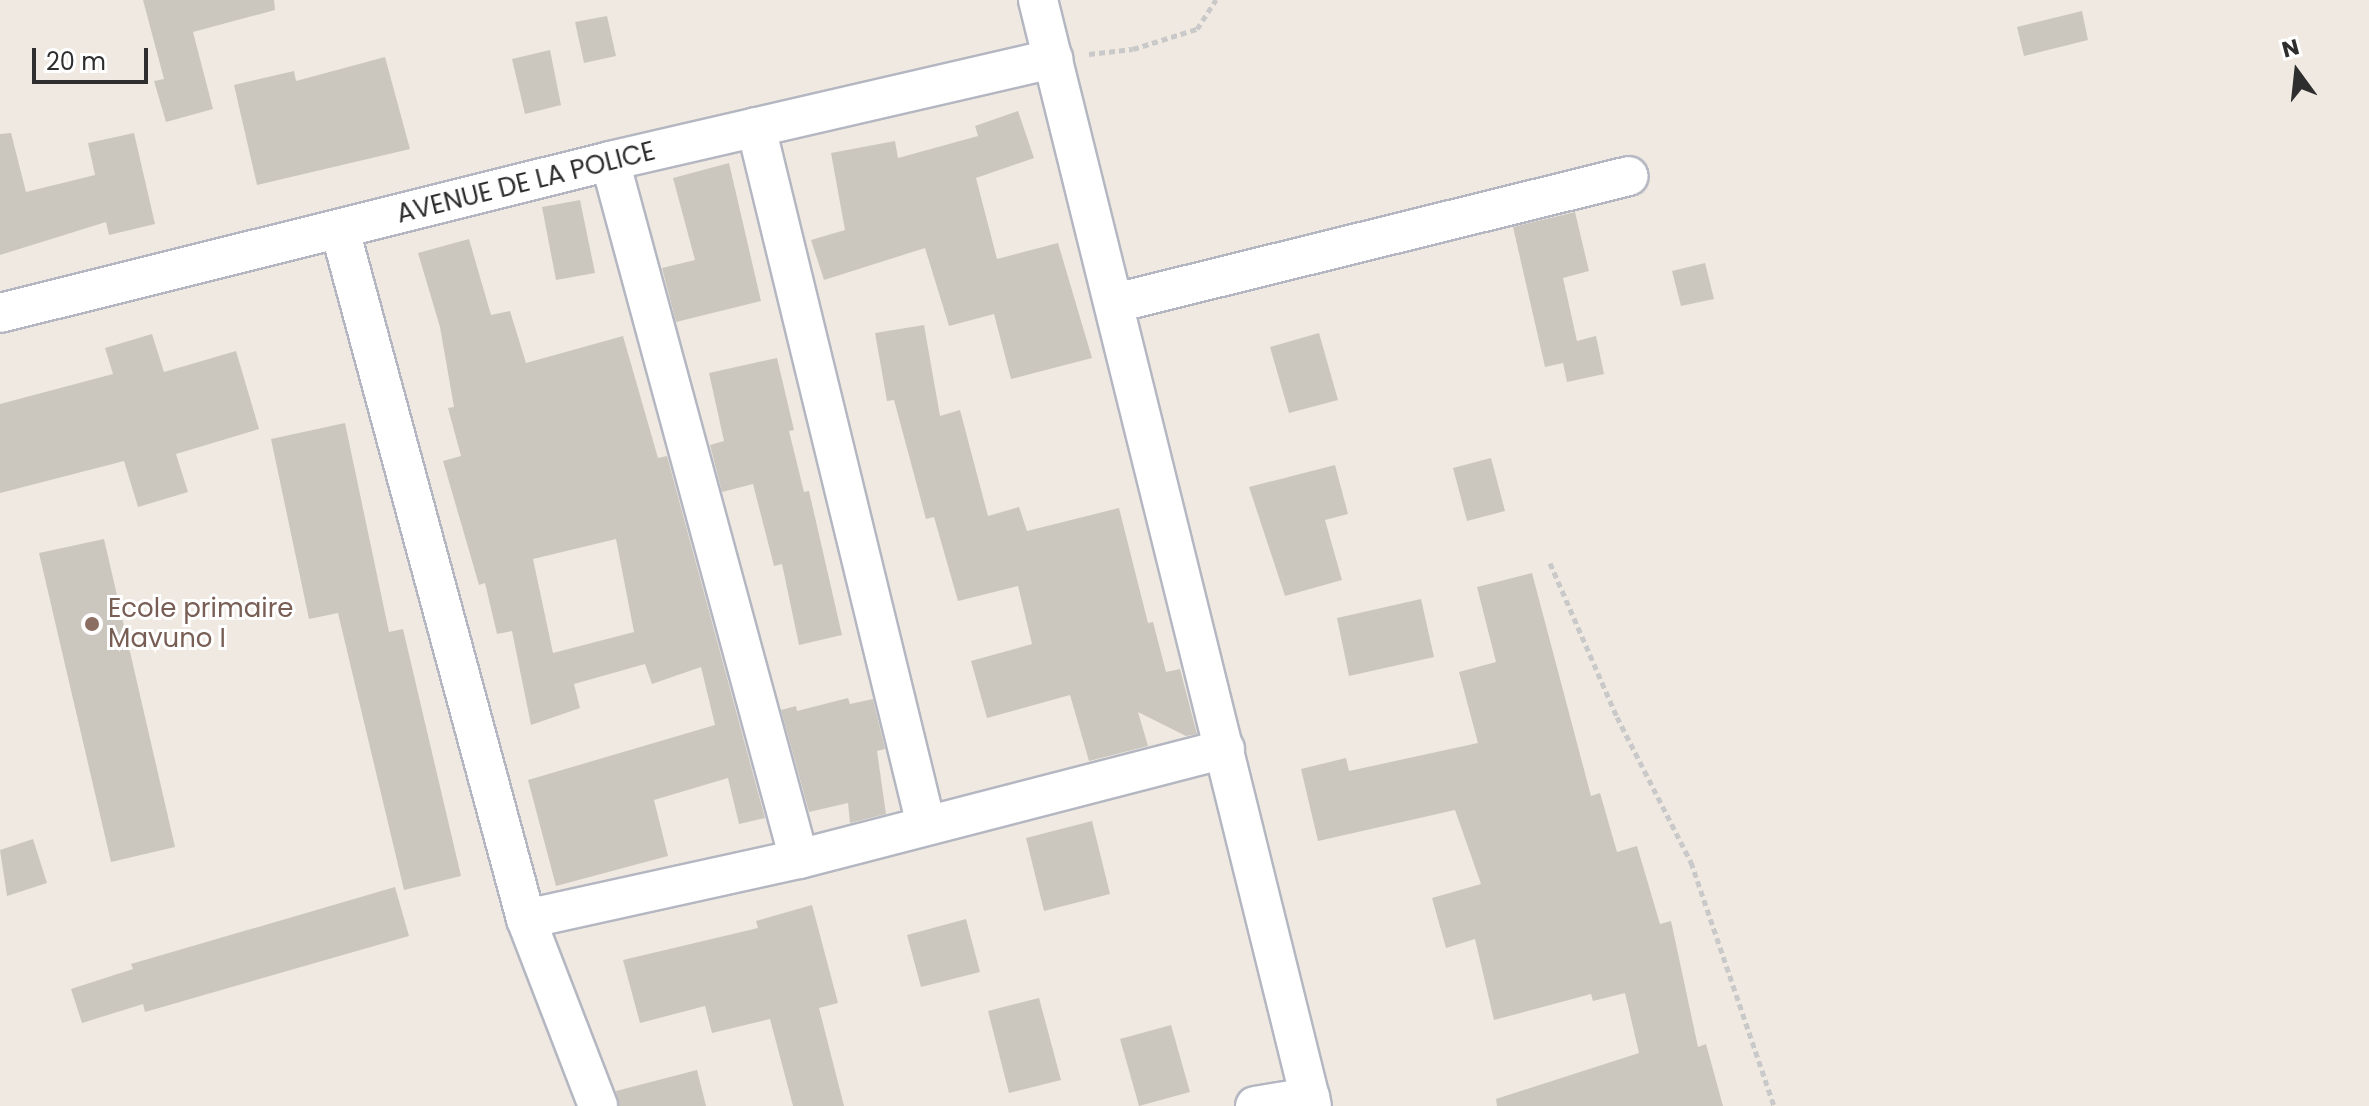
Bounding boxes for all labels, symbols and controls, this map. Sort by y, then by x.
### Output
text: N [2279,31,2303,65]
scale bar [36,32,152,82]
north arrow [2257,32,2337,112]
text: 20 m [46,45,106,78]
street label: AVENUE DE LA POLICE [393,136,659,230]
place label: Ecole primaire Mavuno I [108,593,293,654]
marker: Ecole primaire Mavuno I [83,615,101,633]

